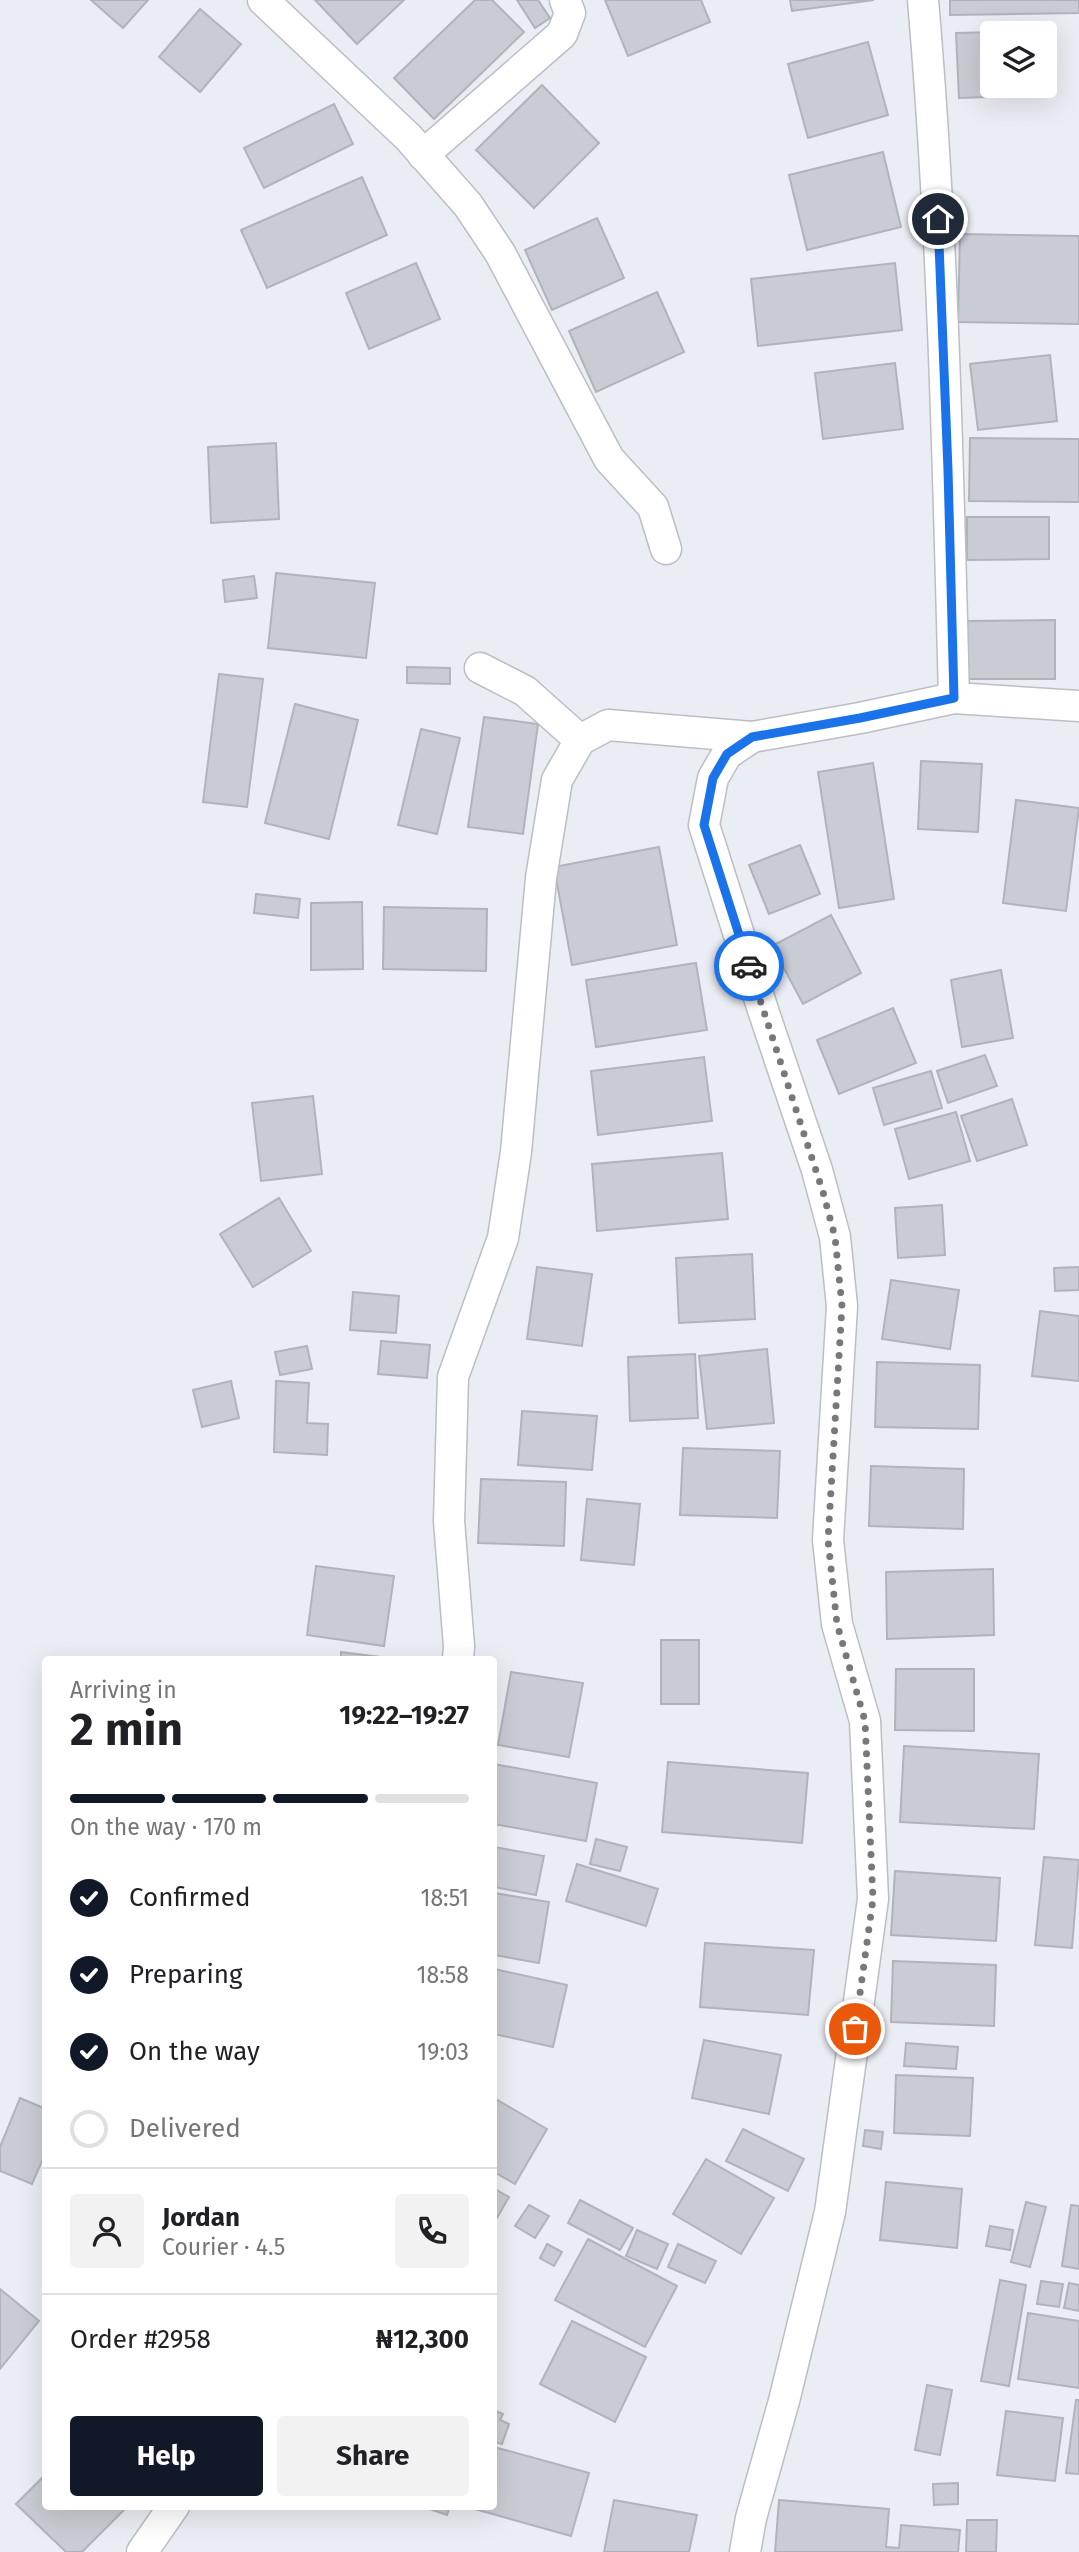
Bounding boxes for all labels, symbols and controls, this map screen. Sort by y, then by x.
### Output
map controls [980,21,1057,98]
button: layers [980,21,1057,98]
pin [908,189,968,249]
icon: home [919,200,957,238]
courier [714,931,784,1001]
icon: car [730,947,768,985]
text: Arriving in [70,1676,177,1704]
text: 19:22–19:27 [339,1700,469,1731]
text: 2 min [70,1702,183,1757]
text: On the way · 170 m [70,1813,262,1841]
icon: check [70,1879,108,1917]
text: Confirmed [129,1882,250,1913]
text: 18:51 [420,1884,469,1912]
icon: check [70,1956,108,1994]
text: Preparing [129,1959,242,1990]
text: 18:58 [417,1961,469,1989]
pin [825,1999,885,2059]
icon: bag [836,2010,874,2048]
icon: check [70,2033,108,2071]
text: On the way [129,2036,260,2067]
text: 19:03 [417,2038,469,2066]
text: Delivered [129,2113,241,2144]
button: person [70,2194,144,2268]
button: phone [395,2194,469,2268]
text: Jordan [162,2202,240,2233]
text: Courier · 4.5 [162,2233,285,2261]
text: Order #2958 [70,2324,211,2355]
text: ₦12,300 [376,2324,469,2355]
button: Help [70,2416,263,2496]
button: Share [277,2416,469,2496]

